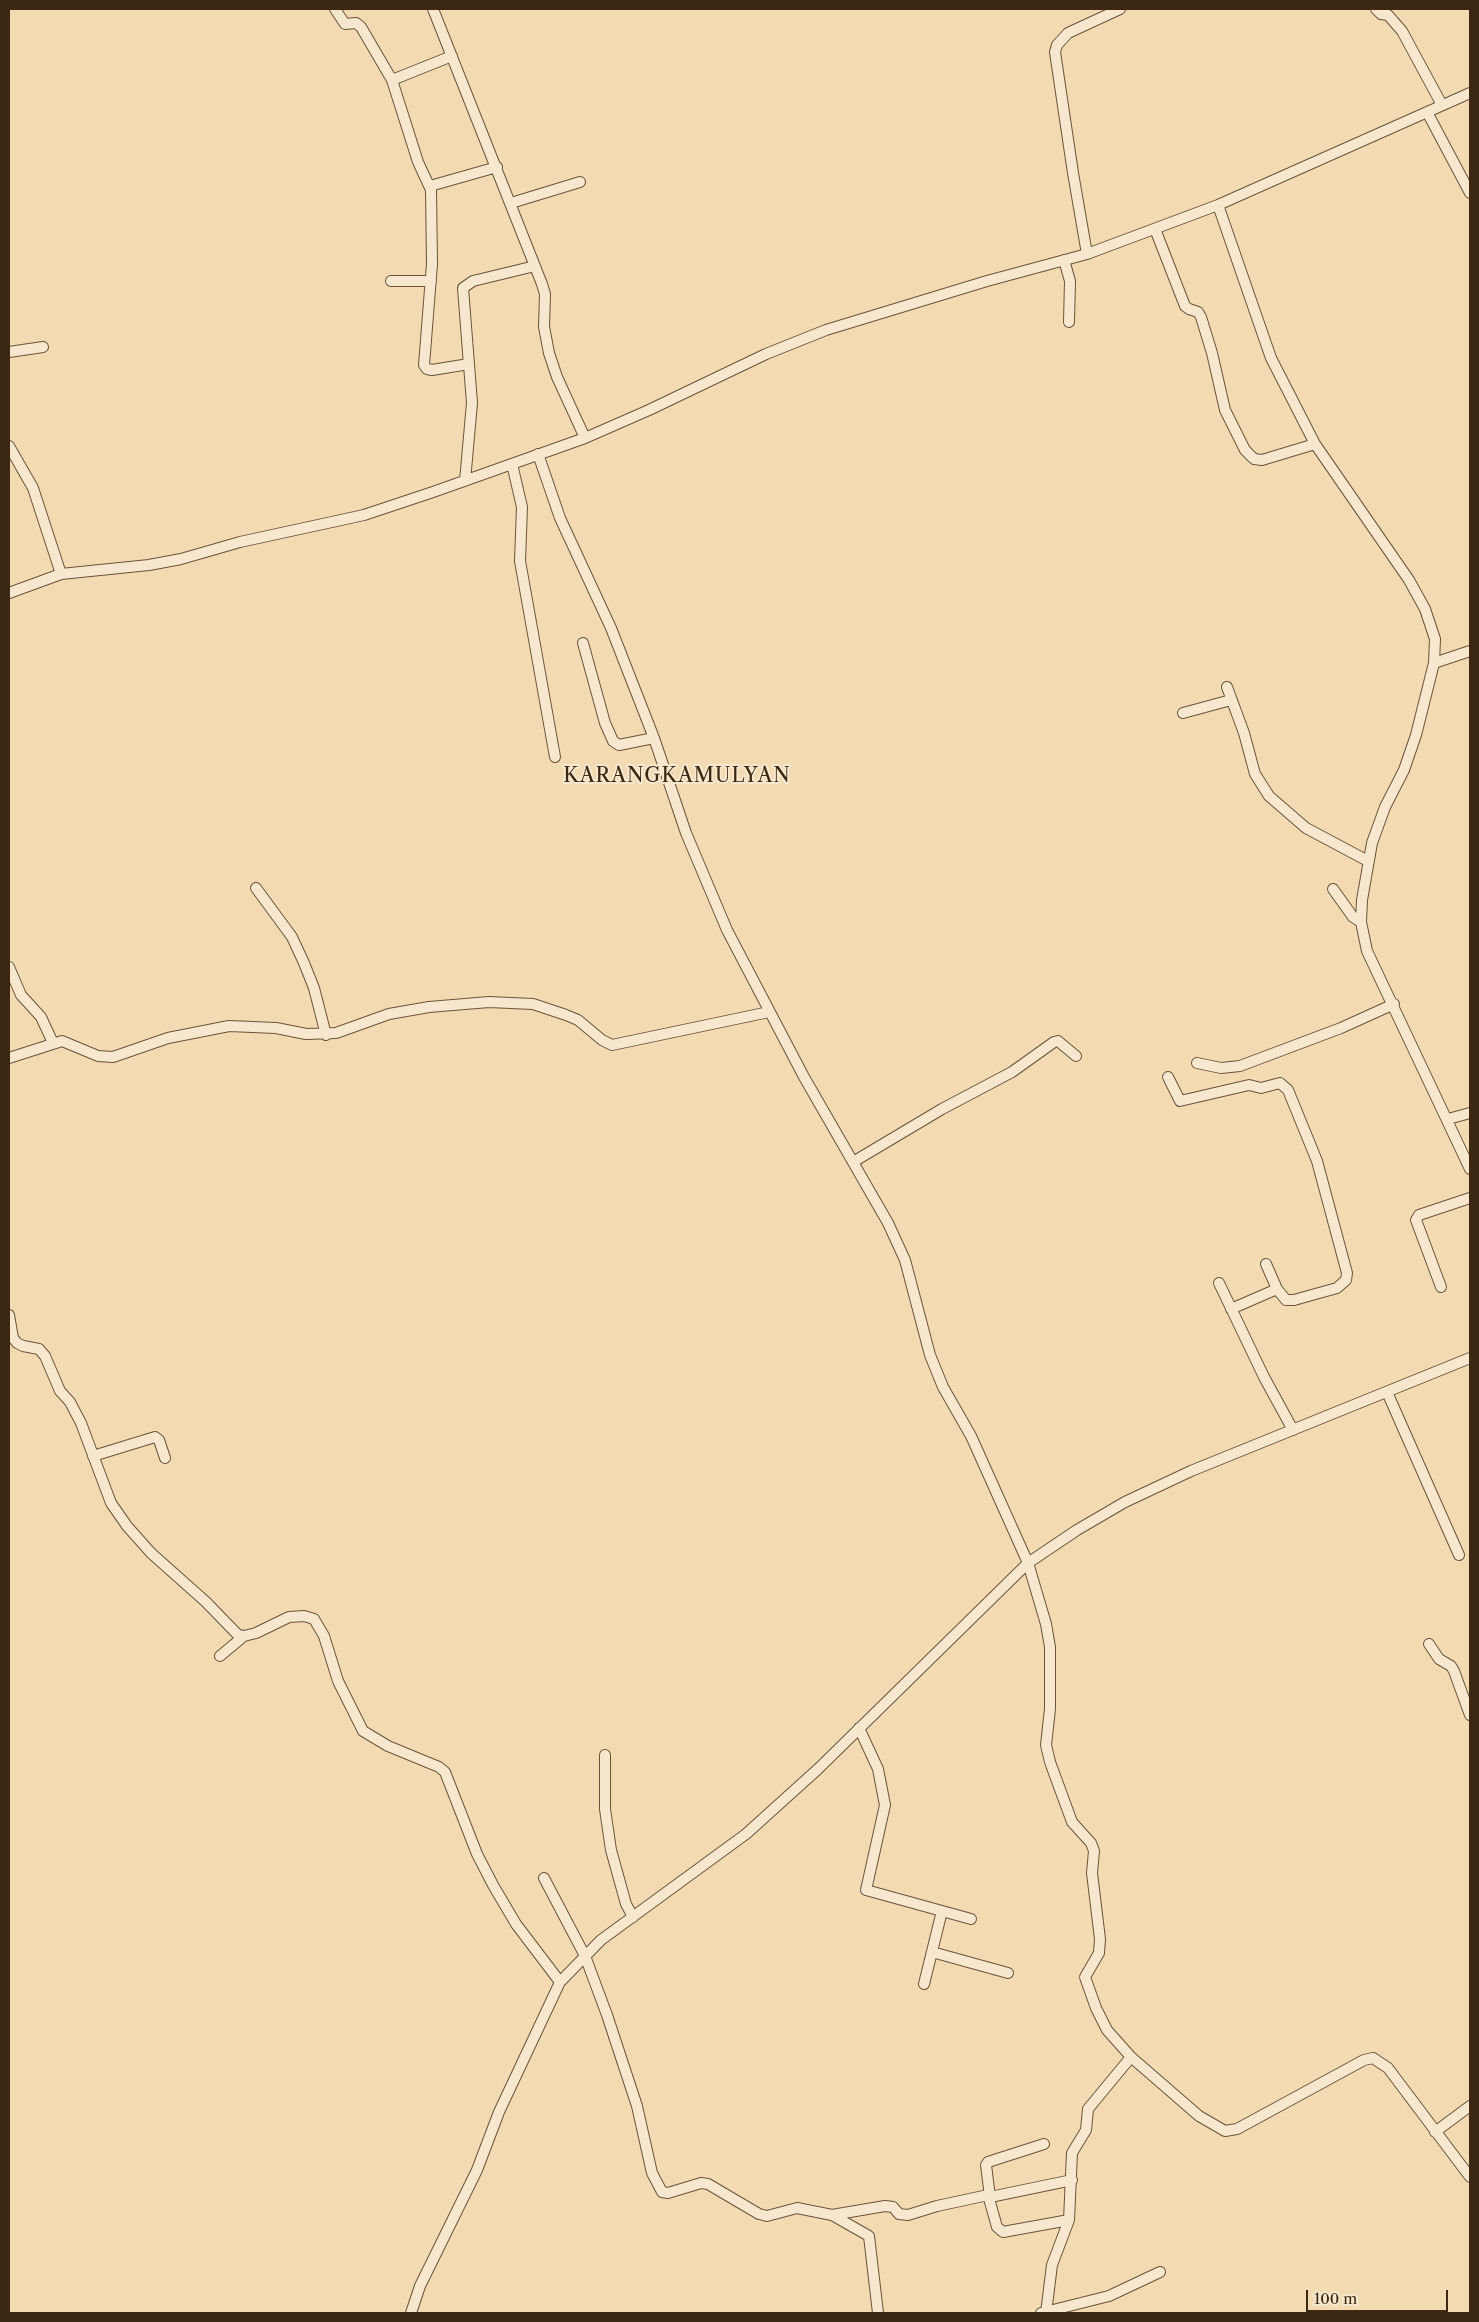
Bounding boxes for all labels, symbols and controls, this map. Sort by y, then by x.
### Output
district label: KARANGKAMULYAN [561,764,793,788]
scale bar [1309,2280,1452,2312]
text: 100 m [1314,2289,1357,2308]

